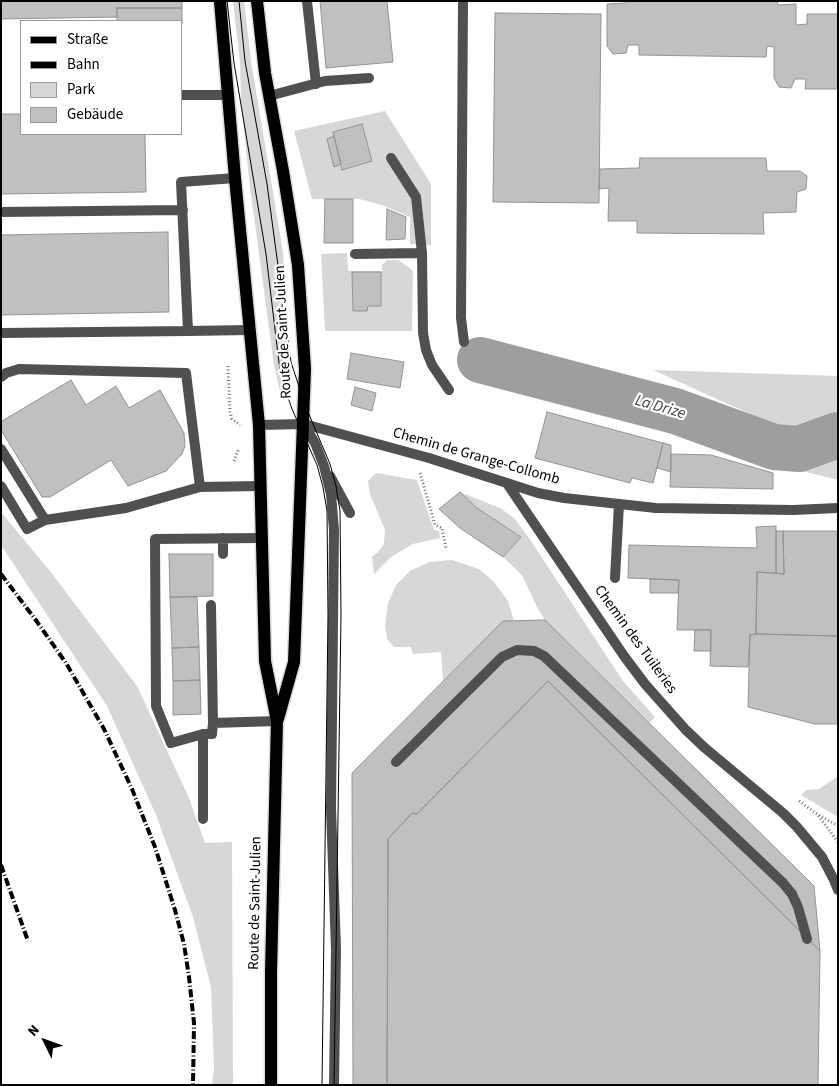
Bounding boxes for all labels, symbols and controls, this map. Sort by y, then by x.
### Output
legend [20,20,182,135]
text: Straße [67,29,108,50]
text: Bahn [67,54,100,75]
text: Park [67,79,95,100]
text: Gebäude [67,104,123,125]
street label: Route de Saint-Julien [272,265,296,399]
water label: La Drize [632,392,688,424]
street label: Chemin de Grange-Collomb [390,425,562,489]
street label: Chemin des Tuileries [590,582,680,698]
street label: Route de Saint-Julien [246,836,266,970]
north arrow [20,1016,70,1066]
text: N [23,1021,44,1041]

